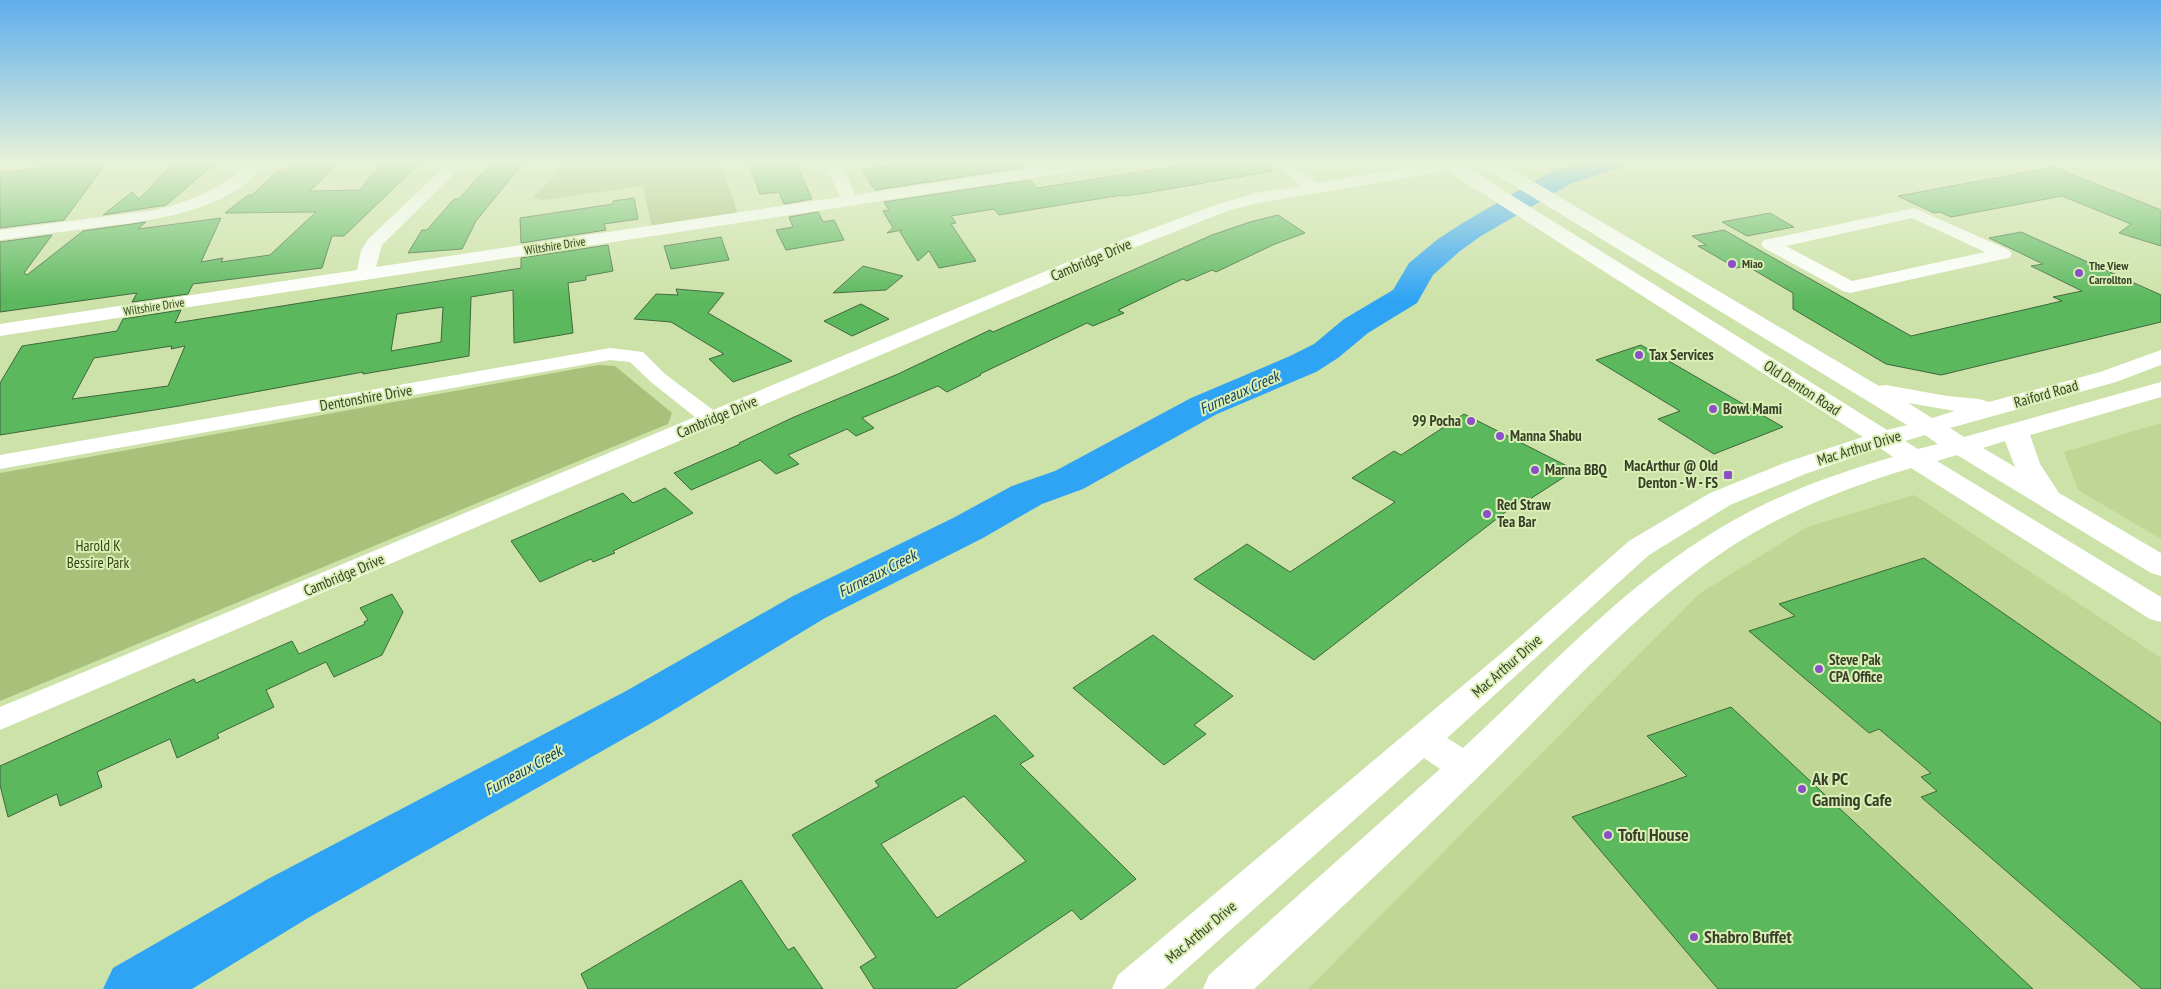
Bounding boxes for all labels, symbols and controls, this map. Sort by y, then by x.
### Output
street label: Wiltshire Drive [523,233,586,258]
street label: Cambridge Drive [1048,234,1134,285]
place label: Miao [1742,256,1764,271]
marker: Miao [1726,258,1738,270]
place label: The View Carrollton [2089,258,2132,287]
marker: The View Carrollton [2073,267,2085,279]
street label: Wiltshire Drive [122,294,185,319]
place label: Tax Services [1649,345,1714,364]
marker: Tax Services [1633,349,1645,361]
street label: Old Denton Road [1760,356,1844,419]
water label: Furneaux Creek [1196,365,1284,418]
street label: Raiford Road [2011,375,2080,412]
street label: Dentonshire Drive [318,380,414,415]
street label: Cambridge Drive [674,391,760,442]
place label: Bowl Mami [1723,399,1782,418]
marker: Bowl Mami [1707,403,1719,415]
place label: 99 Pocha [1412,411,1461,430]
marker: 99 Pocha [1465,415,1477,427]
place label: Manna Shabu [1510,426,1582,445]
street label: Mac Arthur Drive [1815,426,1903,469]
marker: Manna Shabu [1494,430,1506,442]
place label: MacArthur @ Old Denton - W - FS [1624,456,1718,492]
place label: Manna BBQ [1545,460,1608,479]
marker: Manna BBQ [1529,464,1541,476]
marker: MacArthur @ Old Denton - W - FS [1722,469,1734,481]
place label: Red Straw Tea Bar [1497,495,1552,531]
marker: Red Straw Tea Bar [1481,508,1493,520]
park label: Harold K Bessire Park [67,536,129,572]
water label: Furneaux Creek [834,544,921,601]
street label: Cambridge Drive [301,549,387,600]
street label: Mac Arthur Drive [1468,630,1546,701]
place label: Steve Pak CPA Office [1829,650,1883,686]
marker: Steve Pak CPA Office [1813,663,1825,675]
water label: Furneaux Creek [481,740,567,799]
place label: Ak PC Gaming Cafe [1811,767,1892,811]
marker: Ak PC Gaming Cafe [1796,783,1808,795]
place label: Tofu House [1618,823,1689,846]
marker: Tofu House [1602,829,1614,841]
street label: Mac Arthur Drive [1161,896,1240,967]
place label: Shabro Buffet [1704,925,1793,948]
marker: Shabro Buffet [1688,931,1700,943]

